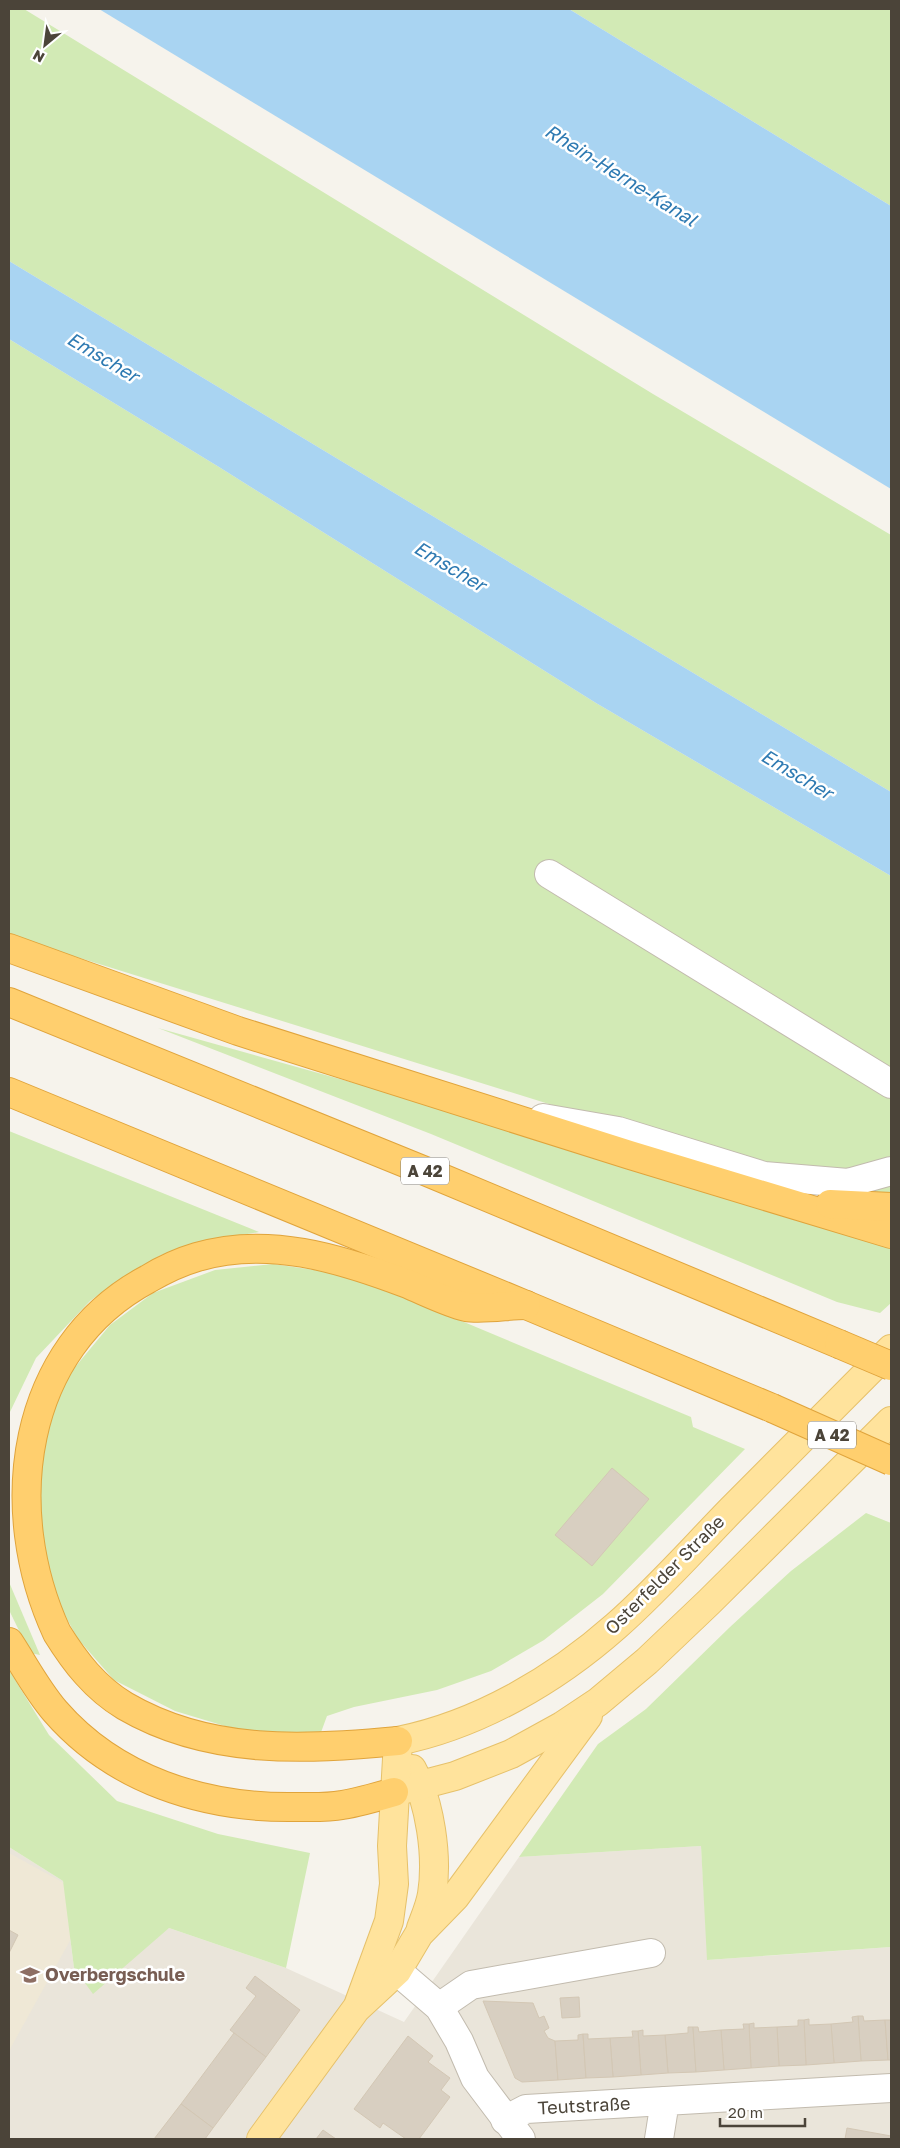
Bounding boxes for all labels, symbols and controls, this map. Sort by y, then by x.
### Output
north arrow [20,20,70,70]
text: N [30,47,47,67]
water label: Rhein-Herne-Kanal [541,119,702,231]
water label: Emscher [63,326,145,388]
water label: Emscher [410,535,492,597]
water label: Emscher [757,743,839,805]
road number: A 42 [401,1158,449,1184]
road number: A 42 [808,1422,856,1448]
street label: Osterfelder Straße [600,1510,728,1638]
place label: Overbergschule [45,1963,185,1985]
school or university icon: Overbergschule [19,1964,41,1986]
street label: Teutstraße [537,2092,631,2118]
scale bar [720,2096,805,2128]
text: 20 m [728,2103,763,2121]

